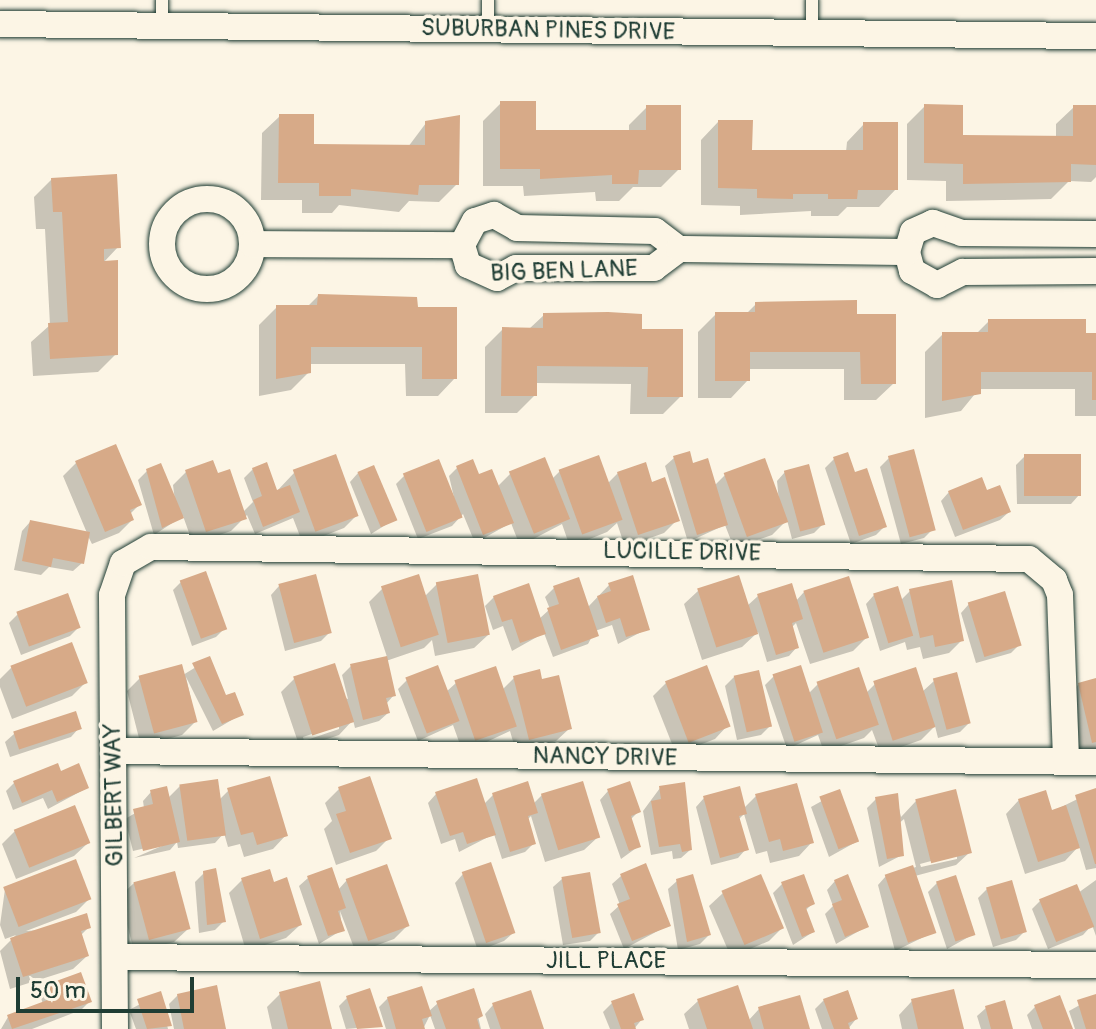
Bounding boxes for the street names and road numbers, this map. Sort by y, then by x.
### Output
street label: SUBURBAN PINES DRIVE [421,13,675,47]
street label: BIG BEN LANE [490,254,638,288]
street label: LUCILLE DRIVE [603,536,761,568]
street label: GILBERT WAY [98,723,130,867]
street label: NANCY DRIVE [532,741,678,773]
street label: JILL PLACE [546,947,666,975]

